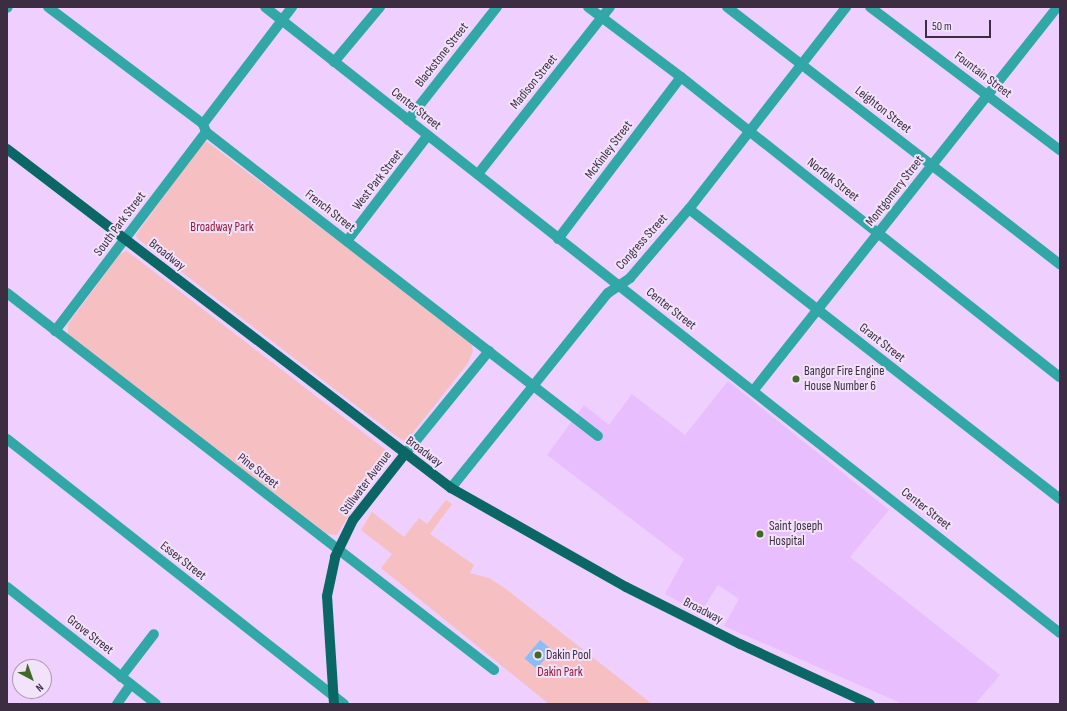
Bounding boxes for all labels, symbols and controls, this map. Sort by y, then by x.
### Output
scale bar [927,12,993,38]
text: 50 m [932,19,952,34]
street label: Blackstone Street [412,20,472,90]
street label: Fountain Street [951,48,1015,102]
street label: Madison Street [507,52,561,112]
street label: Leighton Street [852,83,914,137]
street label: Center Street [388,85,444,133]
street label: McKinley Street [582,118,636,182]
street label: West Park Street [349,147,407,213]
street label: Montgomery Street [863,153,927,229]
street label: Norfolk Street [804,155,862,205]
street label: French Street [302,187,358,235]
street label: South Park Street [91,189,149,259]
street label: Congress Street [613,211,671,273]
park label: Broadway Park [190,219,254,235]
street label: Broadway [146,236,188,274]
street label: Center Street [643,285,699,333]
street label: Grant Street [856,320,908,366]
place label: Bangor Fire Engine House Number 6 [804,364,884,395]
marker: Bangor Fire Engine House Number 6 [791,374,801,384]
street label: Broadway [402,433,446,471]
street label: Stillwater Avenue [337,448,395,518]
street label: Pine Street [234,450,282,492]
street label: Center Street [898,485,954,533]
place label: Saint Joseph Hospital [769,519,823,550]
marker: Saint Joseph Hospital [754,528,766,540]
street label: Essex Street [157,538,209,584]
street label: Broadway [681,594,725,628]
street label: Grove Street [64,612,116,658]
place label: Dakin Pool [546,647,591,663]
marker: Dakin Pool [533,650,543,660]
north arrow [12,659,52,699]
park label: Dakin Park [537,664,583,680]
text: N [33,681,46,695]

